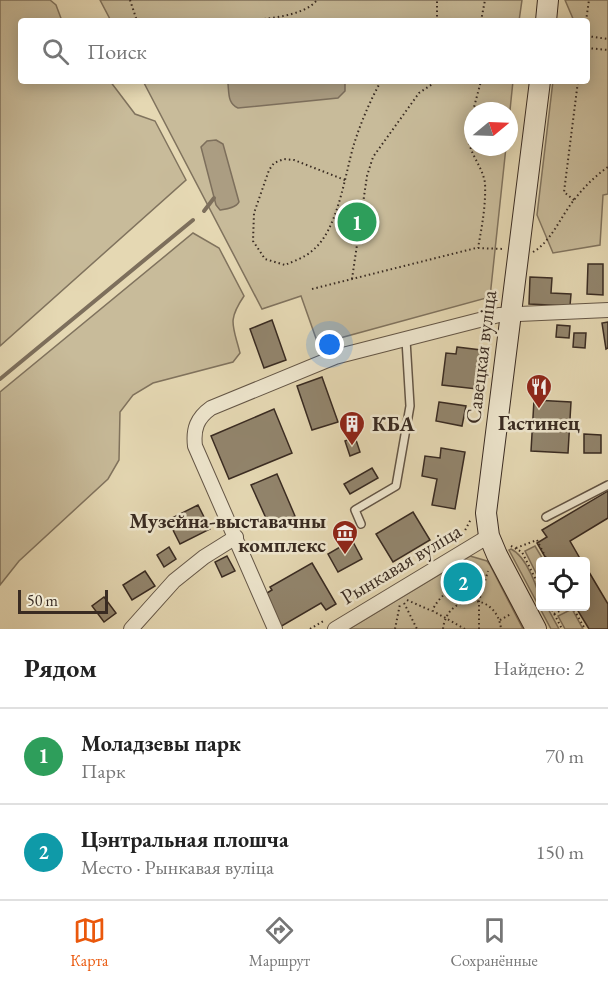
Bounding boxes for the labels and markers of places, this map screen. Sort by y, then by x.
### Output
pin: 1 [338,200,376,244]
restaurant icon: Гастинец [524,372,554,410]
building icon: КБА [337,409,367,447]
place label: Гастинец [498,409,580,436]
place label: КБА [372,410,416,437]
place label: Музейна-выставачны комплекс [129,507,326,558]
museum icon: Музейна-выставачны комплекс [330,518,360,556]
pin: 2 [444,560,482,604]

